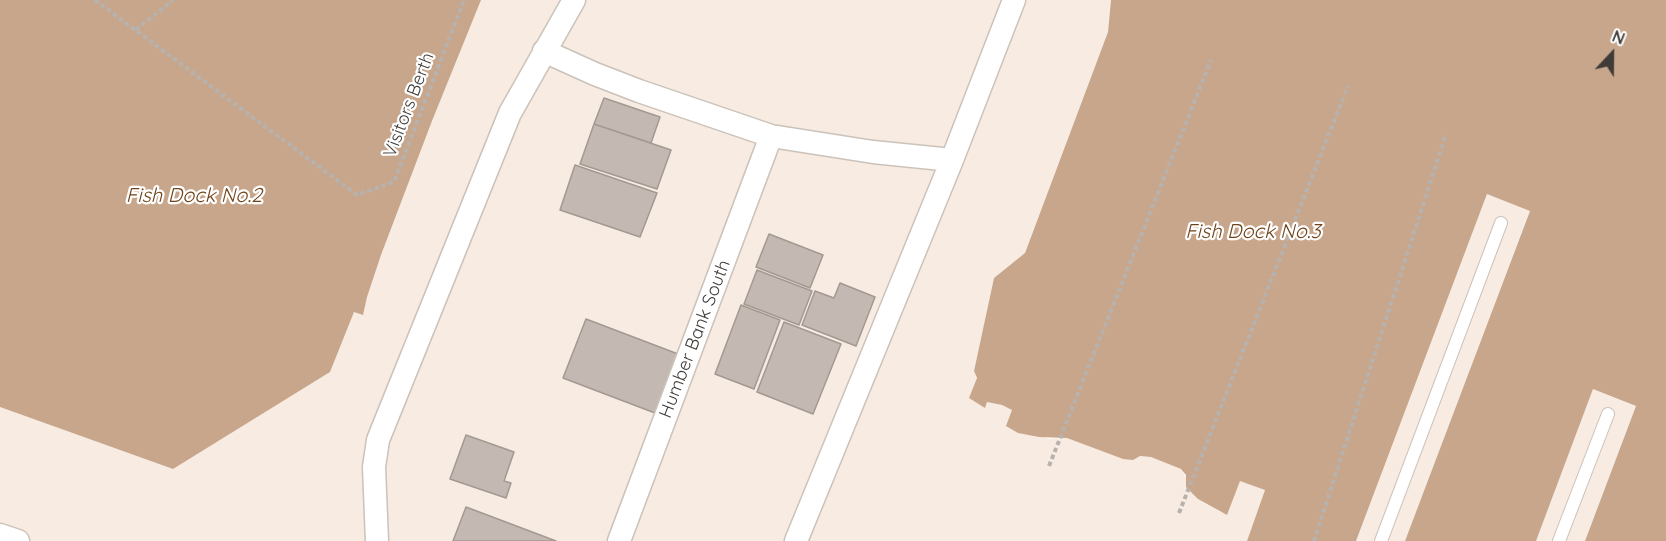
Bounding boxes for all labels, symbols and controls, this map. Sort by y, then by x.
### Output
north arrow [1582,24,1642,84]
text: N [1610,26,1628,49]
street label: Visitors Berth [379,50,439,160]
water label: Fish Dock No.2 [126,184,262,208]
water label: Fish Dock No.3 [1185,220,1321,244]
street label: Humber Bank South [655,257,735,421]

